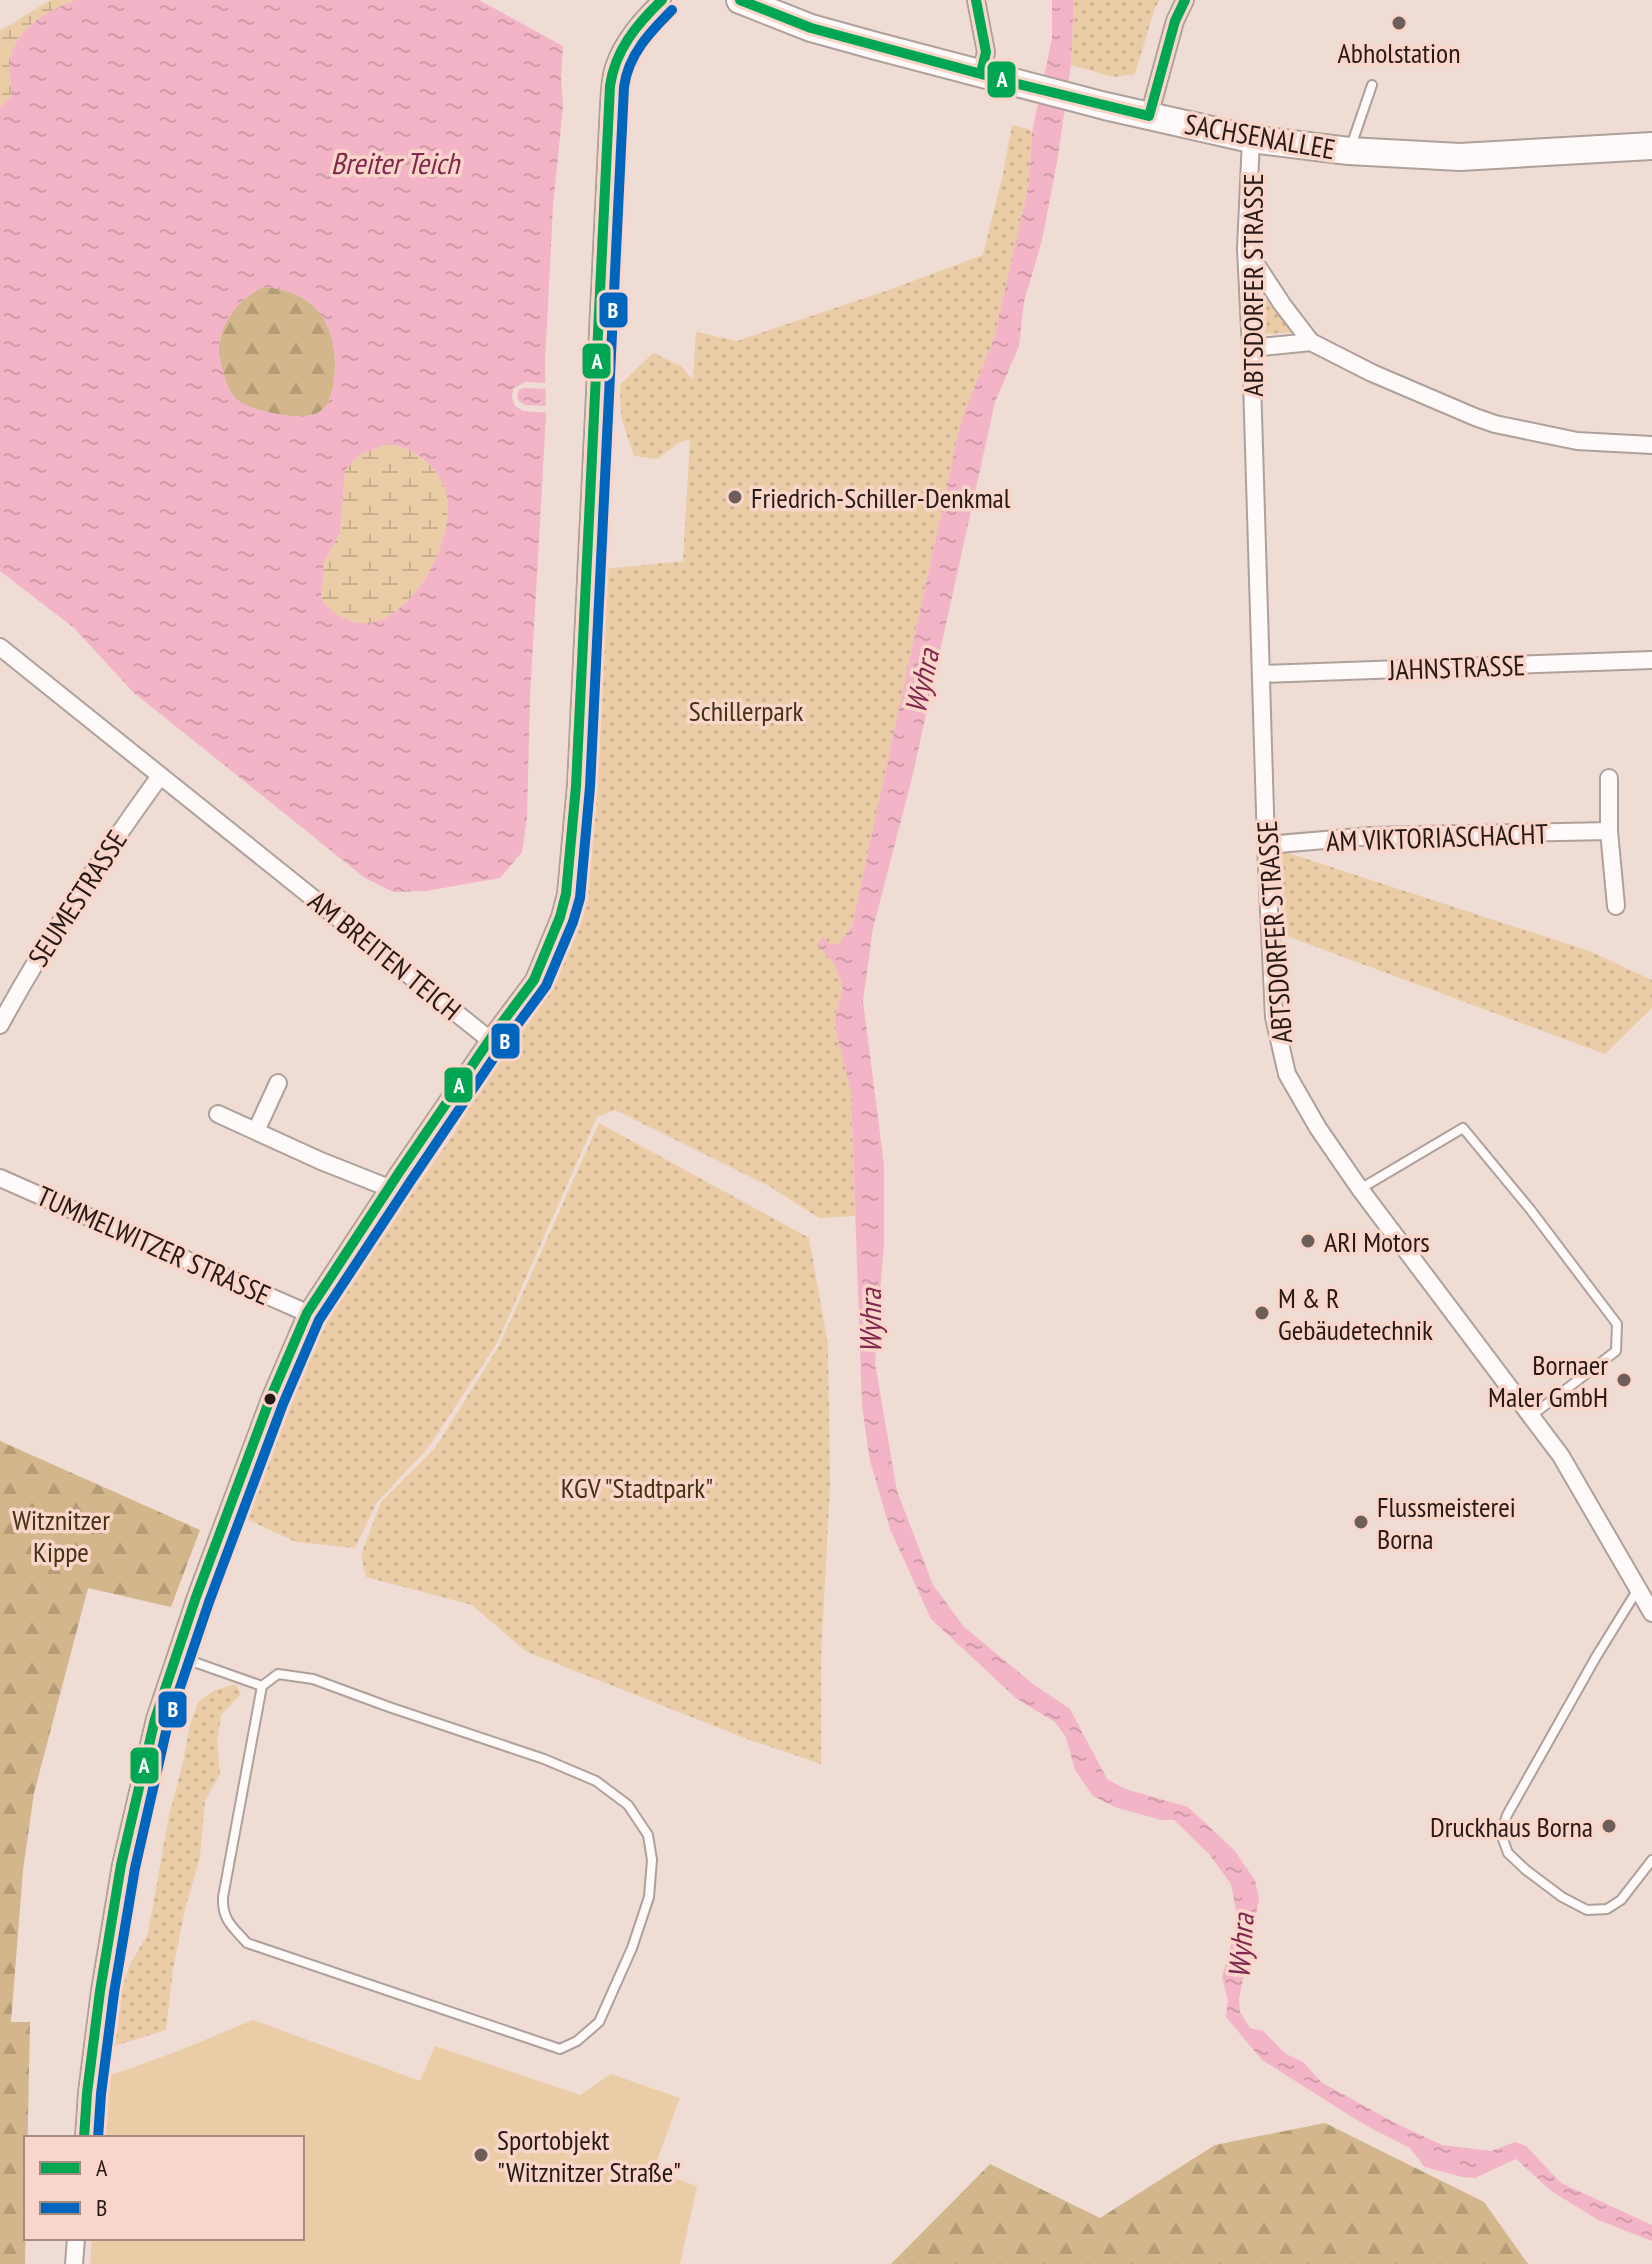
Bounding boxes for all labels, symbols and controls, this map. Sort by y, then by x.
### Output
marker: Abholstation [1390,14,1408,32]
place label: Abholstation [1338,34,1460,71]
line badge: A [986,60,1017,99]
text: A [995,65,1008,93]
street label: SACHSENALLEE [1182,105,1338,167]
water label: Breiter Teich [331,143,461,182]
street label: ABTSDORFER STRASSE [1234,173,1271,397]
line badge: B [598,291,629,329]
text: B [608,296,619,324]
line badge: A [581,342,612,380]
text: A [590,347,603,375]
place label: Friedrich-Schiller-Denkmal [751,479,1011,516]
marker: Friedrich-Schiller-Denkmal [726,488,744,506]
water label: Wyhra [895,643,948,717]
street label: JAHNSTRASSE [1387,646,1526,688]
park label: Schillerpark [689,692,803,729]
street label: AM VIKTORIASCHACHT [1326,815,1549,859]
street label: ABTSDORFER STRASSE [1248,819,1300,1045]
street label: SEUMESTRASSE [19,823,135,973]
street label: AM BREITEN TEICH [301,882,469,1028]
line badge: B [490,1022,521,1060]
text: B [500,1027,511,1055]
line badge: A [443,1066,474,1104]
text: A [452,1071,465,1099]
street label: TUMMELWITZER STRASSE [31,1177,277,1313]
place label: ARI Motors [1324,1223,1430,1260]
marker: ARI Motors [1299,1232,1317,1250]
place label: M & R Gebäudetechnik [1278,1279,1433,1348]
water label: Wyhra [850,1287,889,1353]
marker: M & R Gebäudetechnik [1253,1304,1271,1322]
place label: Bornaer Maler GmbH [1488,1346,1608,1415]
marker: Bornaer Maler GmbH [1615,1371,1633,1389]
unlabelled marker [262,1391,278,1407]
park label: KGV "Stadtpark" [561,1469,713,1506]
place label: Flussmeisterei Borna [1377,1488,1516,1557]
park label: Witznitzer Kippe [12,1501,110,1570]
marker: Flussmeisterei Borna [1352,1513,1370,1531]
line badge: B [157,1690,188,1729]
text: B [168,1695,179,1723]
line badge: A [129,1746,160,1785]
text: A [137,1751,150,1779]
place label: Druckhaus Borna [1430,1808,1593,1845]
marker: Druckhaus Borna [1600,1817,1618,1835]
water label: Wyhra [1218,1910,1262,1980]
place label: Sportobjekt "Witznitzer Straße" [497,2121,681,2190]
legend [24,2136,304,2240]
marker: Sportobjekt "Witznitzer Straße" [472,2146,490,2164]
text: A [96,2152,108,2183]
text: B [96,2192,107,2223]

